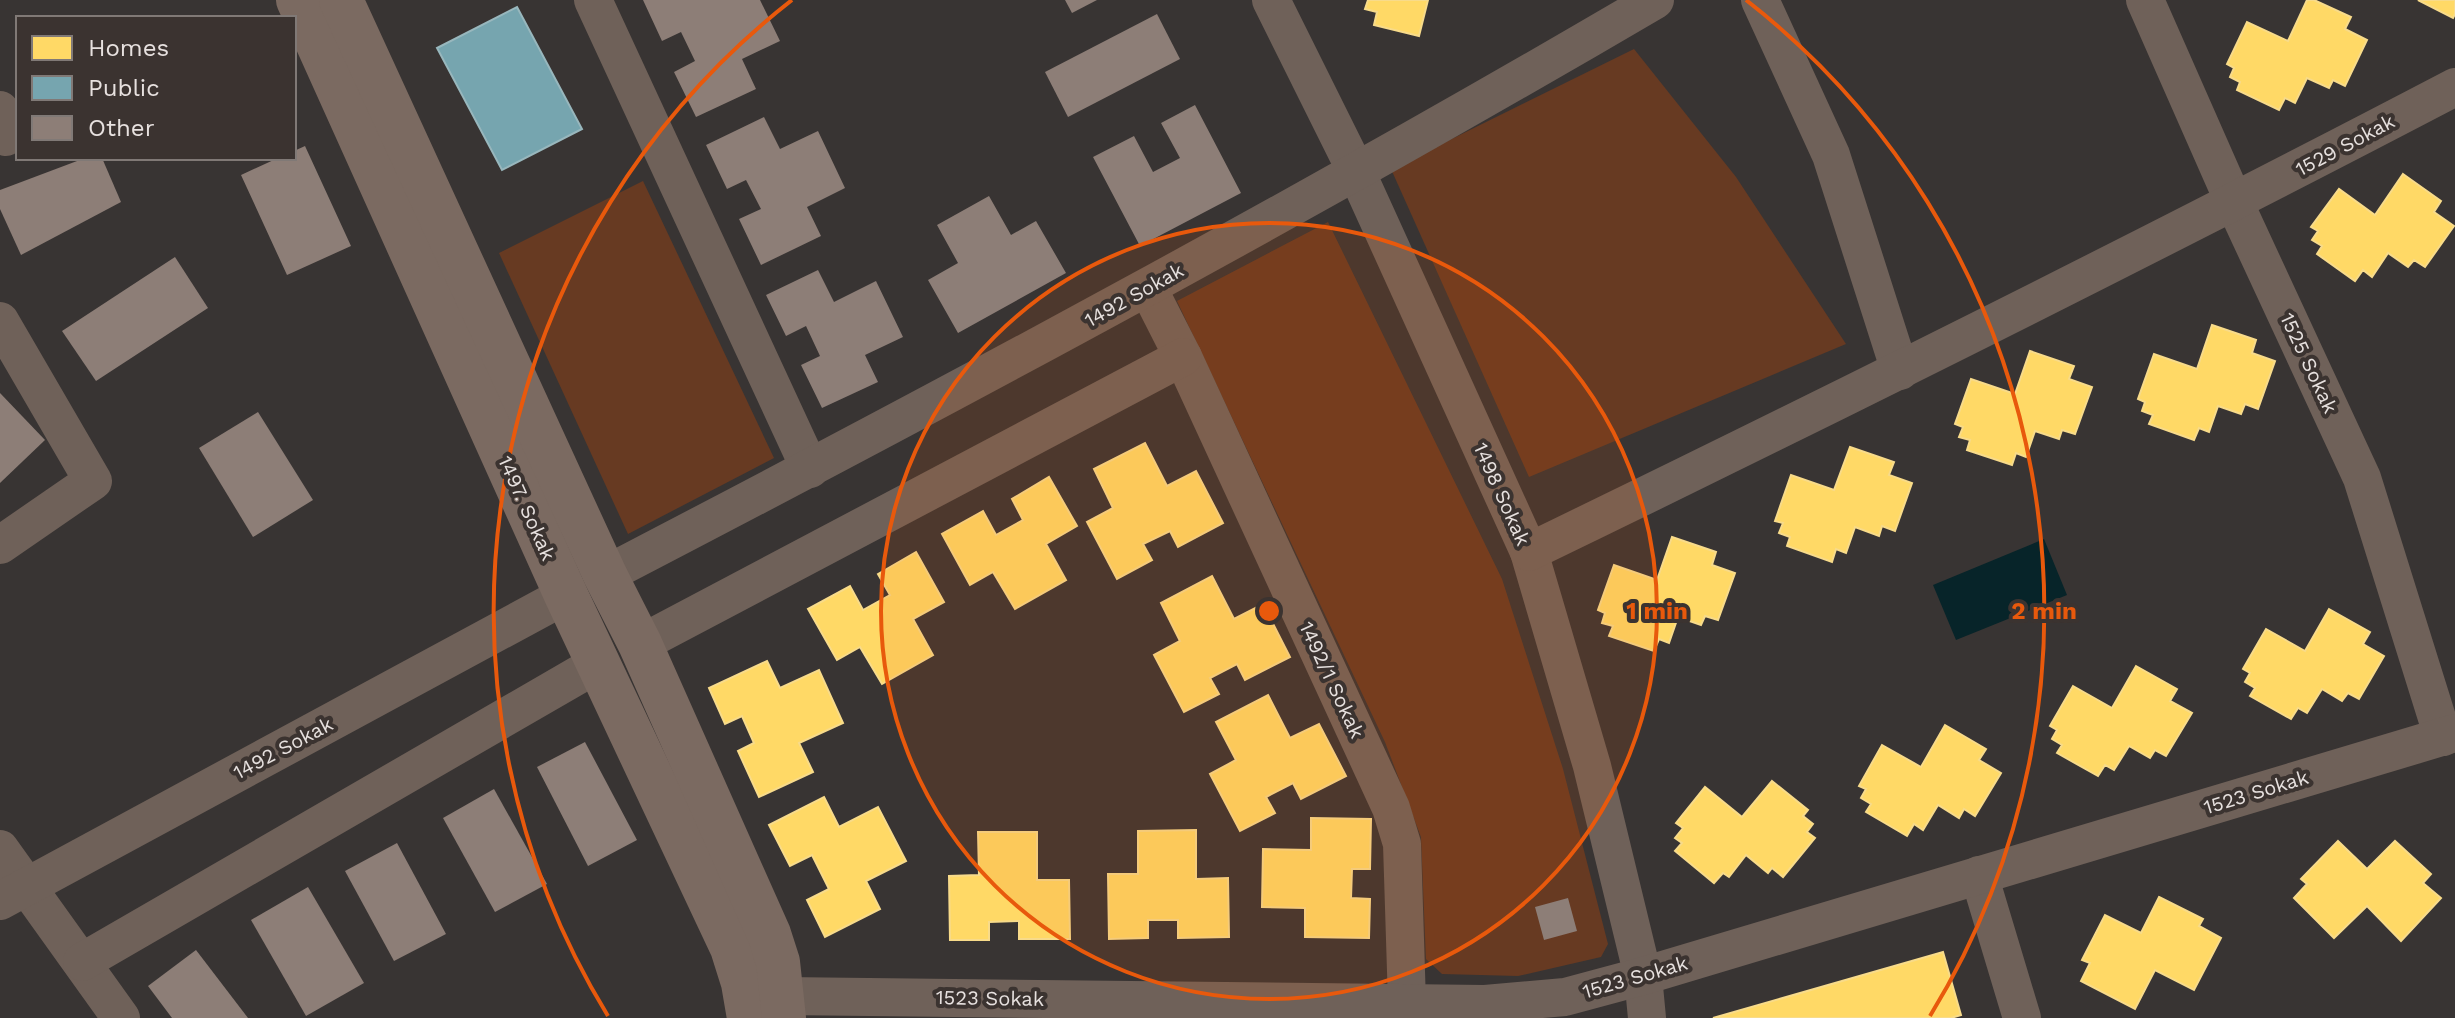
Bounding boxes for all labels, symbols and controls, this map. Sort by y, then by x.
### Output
legend [16,16,296,160]
text: Homes [88,34,169,62]
text: Public [88,74,160,102]
street label: 1529 Sokak [2291,109,2399,181]
text: Other [88,114,155,142]
street label: 1492 Sokak [1080,258,1188,332]
street label: 1525 Sokak [2275,309,2343,417]
street label: 1498 Sokak [1469,439,1535,549]
street label: 1497. Sokak [493,452,561,564]
centre of rings [1255,597,1283,625]
text: 1 min [1626,597,1688,625]
text: 2 min [2011,597,2077,625]
street label: 1492/1 Sokak [1294,618,1370,742]
street label: 1492 Sokak [229,712,337,784]
street label: 1523 Sokak [2201,765,2311,819]
street label: 1523 Sokak [1580,951,1690,1003]
street label: 1523 Sokak [936,985,1044,1011]

